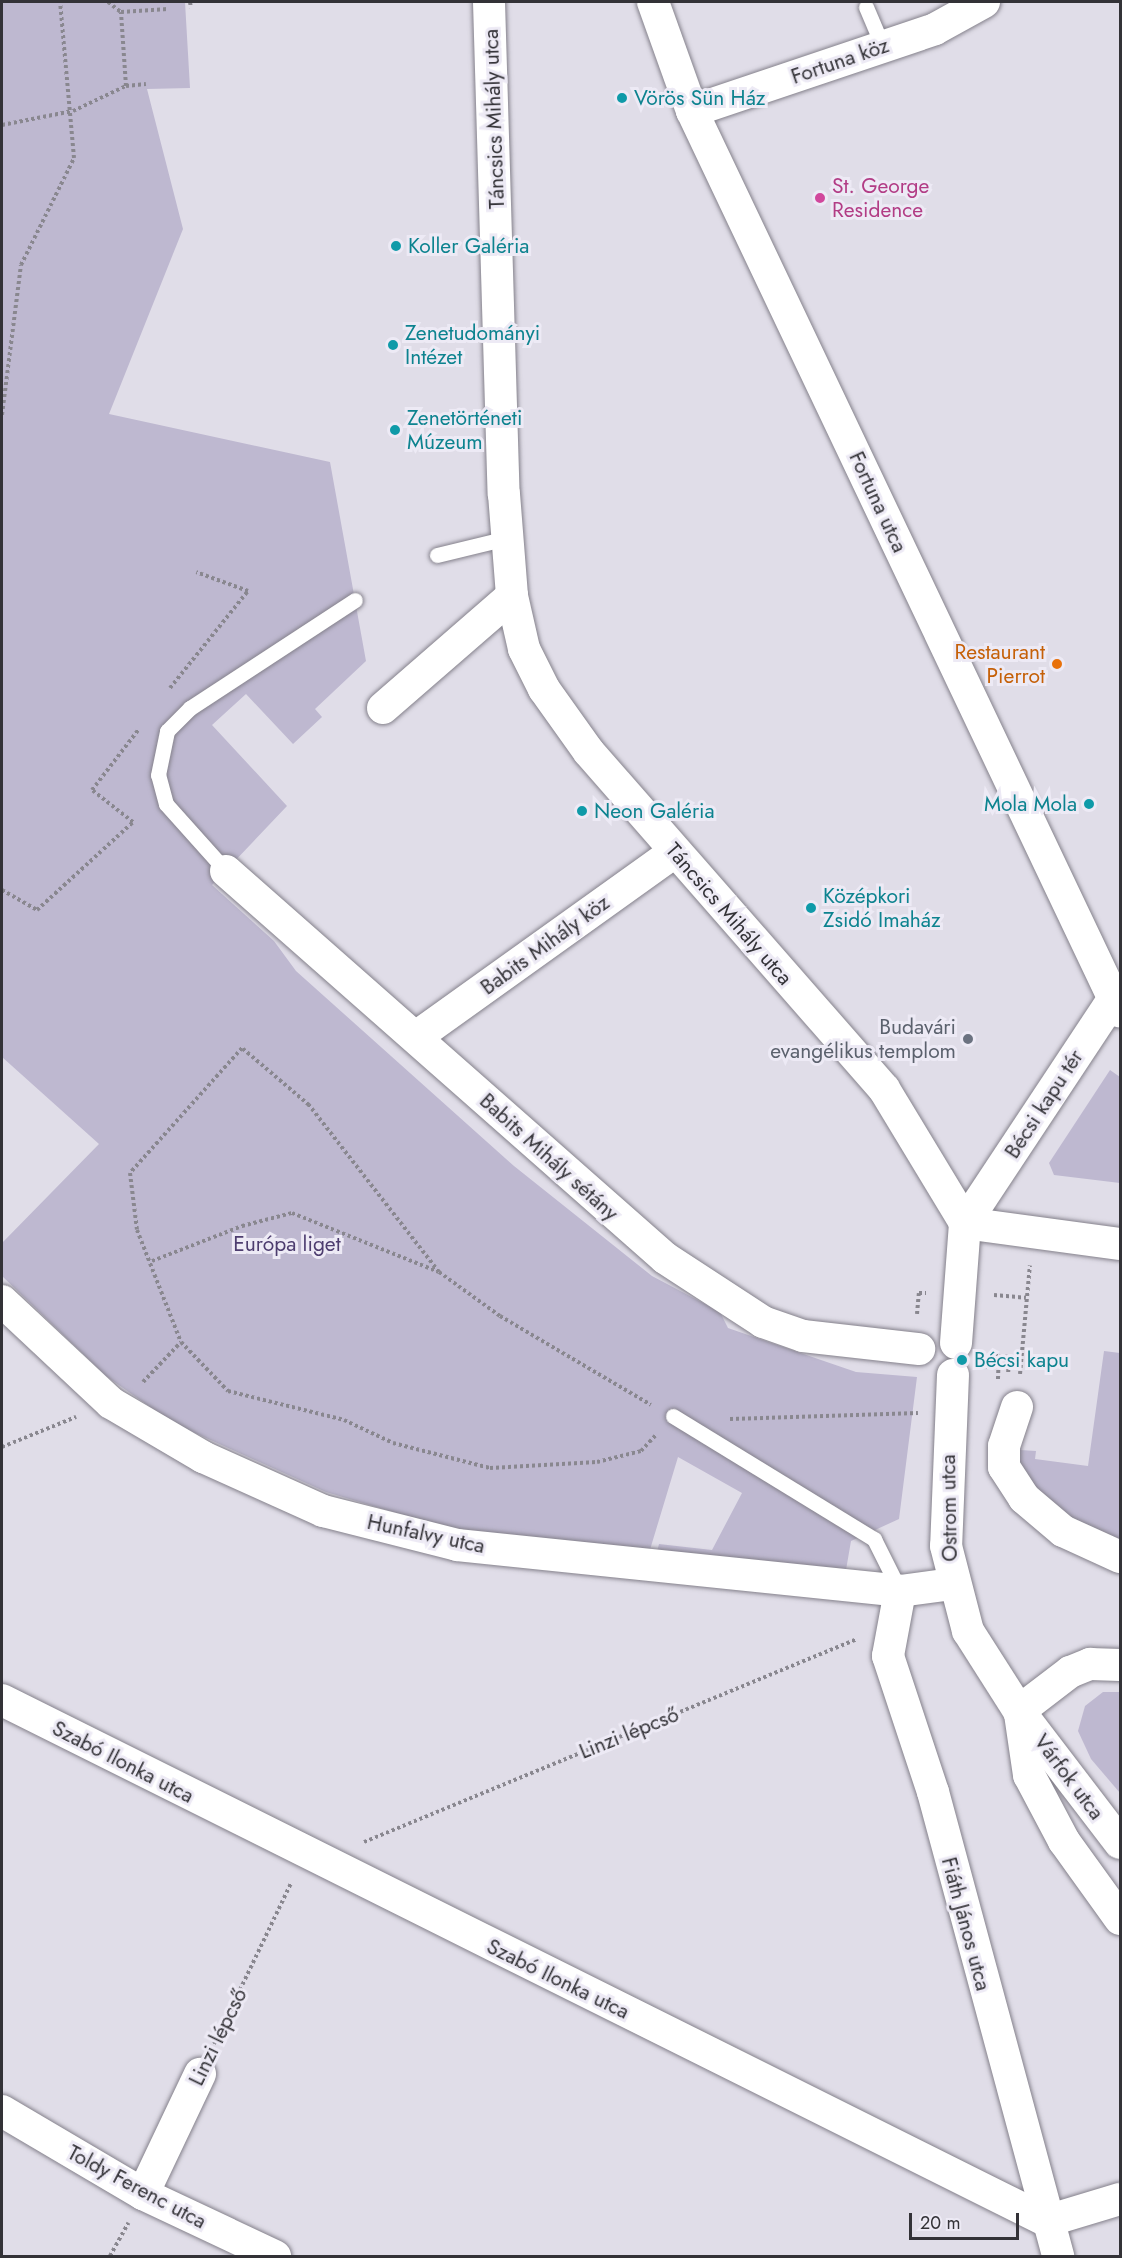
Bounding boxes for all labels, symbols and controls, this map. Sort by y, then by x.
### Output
street label: Táncsics Mihály utca [478,29,510,209]
street label: Fortuna köz [788,33,892,89]
place label: Vörös Sün Ház [634,85,765,111]
marker: Vörös Sün Ház [615,91,629,105]
place label: St. George Residence [832,173,929,223]
marker: St. George Residence [813,191,827,205]
place label: Koller Galéria [408,233,529,259]
marker: Koller Galéria [389,239,403,253]
place label: Zenetudományi Intézet [405,320,540,370]
marker: Zenetudományi Intézet [386,338,400,352]
place label: Zenetörténeti Múzeum [407,405,522,455]
marker: Zenetörténeti Múzeum [388,423,402,437]
street label: Fortuna utca [844,448,912,556]
place label: Restaurant Pierrot [954,639,1045,689]
marker: Restaurant Pierrot [1050,657,1064,671]
place label: Mola Mola [984,791,1077,817]
marker: Mola Mola [1082,797,1096,811]
place label: Neon Galéria [594,798,715,824]
marker: Neon Galéria [575,804,589,818]
street label: Táncsics Mihály utca [660,838,798,990]
place label: Középkori Zsidó Imaház [823,883,941,933]
street label: Babits Mihály köz [476,890,614,1000]
marker: Középkori Zsidó Imaház [804,901,818,915]
place label: Budavári evangélikus templom [770,1014,956,1064]
marker: Budavári evangélikus templom [961,1032,975,1046]
street label: Bécsi kapu tér [1000,1045,1088,1163]
street label: Babits Mihály sétány [475,1088,623,1226]
park label: Európa liget [233,1231,341,1257]
place label: Bécsi kapu [974,1347,1069,1373]
marker: Bécsi kapu [955,1353,969,1367]
street label: Ostrom utca [935,1454,963,1562]
street label: Hunfalvy utca [365,1509,487,1559]
street label: Linzi lépcső [576,1702,682,1764]
street label: Szabó Ilonka utca [48,1716,198,1808]
street label: Várfok utca [1029,1729,1109,1825]
street label: Fiáth János utca [936,1854,996,1994]
street label: Szabó Ilonka utca [483,1934,633,2024]
street label: Linzi lépcső [184,1984,252,2090]
street label: Toldy Ferenc utca [63,2140,211,2234]
scale bar [912,2201,1022,2239]
text: 20 m [920,2210,960,2236]

